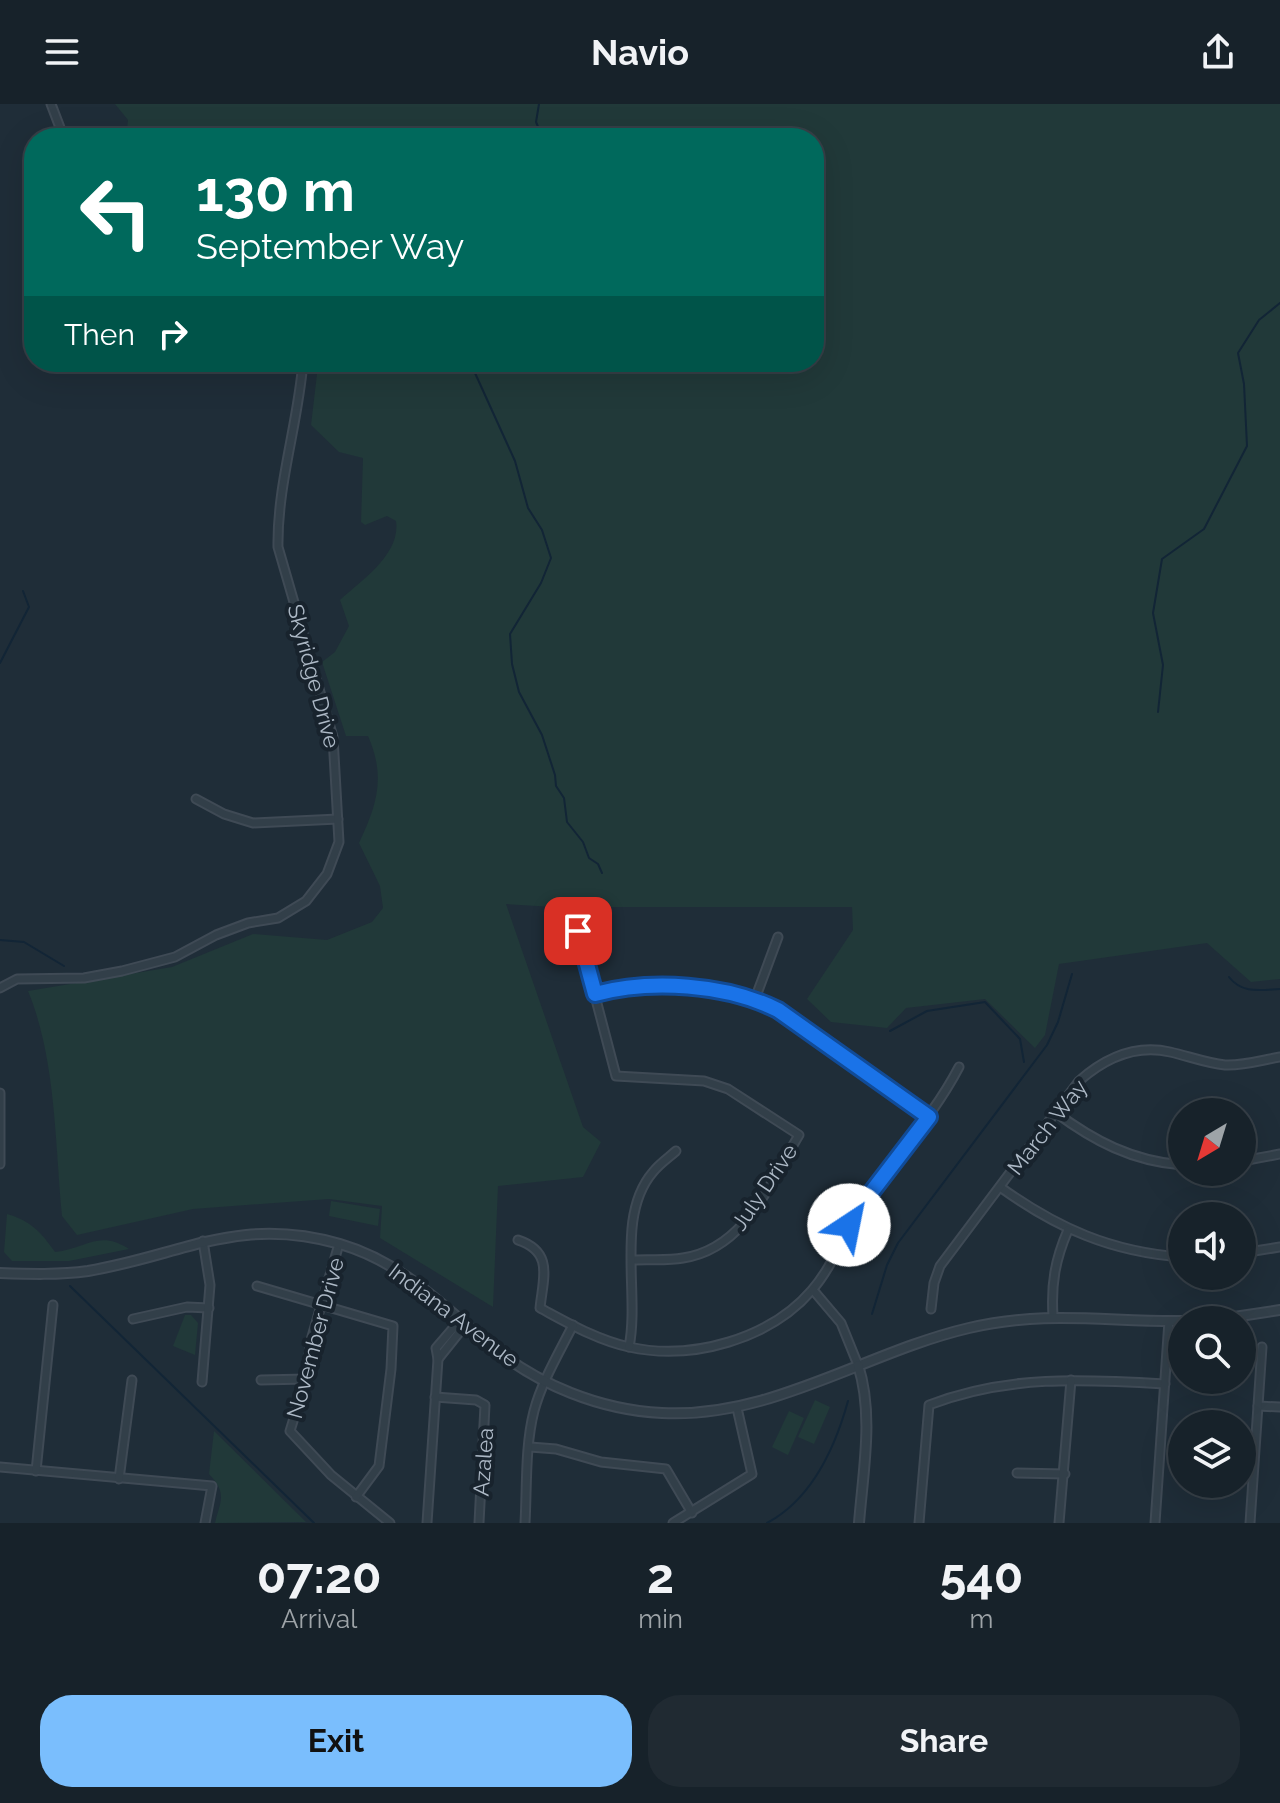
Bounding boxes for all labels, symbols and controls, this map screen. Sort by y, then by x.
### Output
icon: menu [40,30,84,74]
icon: share [1196,30,1240,74]
text: Navio [591,31,689,73]
text: 130 m [196,158,355,224]
icon: left [64,160,168,264]
text: September Way [196,225,464,267]
icon: right [151,312,195,356]
text: Then [64,317,135,352]
street label: Skyridge Drive [282,601,346,751]
pin [544,897,612,965]
icon: arrive [556,909,600,953]
street label: March Way [1002,1074,1092,1180]
north arrow [1168,1098,1256,1186]
map controls [1168,1098,1256,1498]
street label: July Drive [726,1139,802,1235]
position arrow [807,1183,891,1267]
button: sound [1168,1202,1256,1290]
street label: November Drive [281,1255,349,1421]
street label: Indiana Avenue [384,1258,524,1372]
button: search [1168,1306,1256,1394]
button: layers [1168,1410,1256,1498]
street label: Azalea [468,1427,498,1497]
text: 07:20 [257,1548,382,1604]
text: 2 [647,1548,674,1604]
text: 540 [940,1548,1023,1604]
text: Arrival [281,1604,357,1634]
text: min [638,1604,683,1634]
text: m [970,1604,993,1634]
button: Exit [40,1695,632,1787]
button: Share [648,1695,1240,1787]

